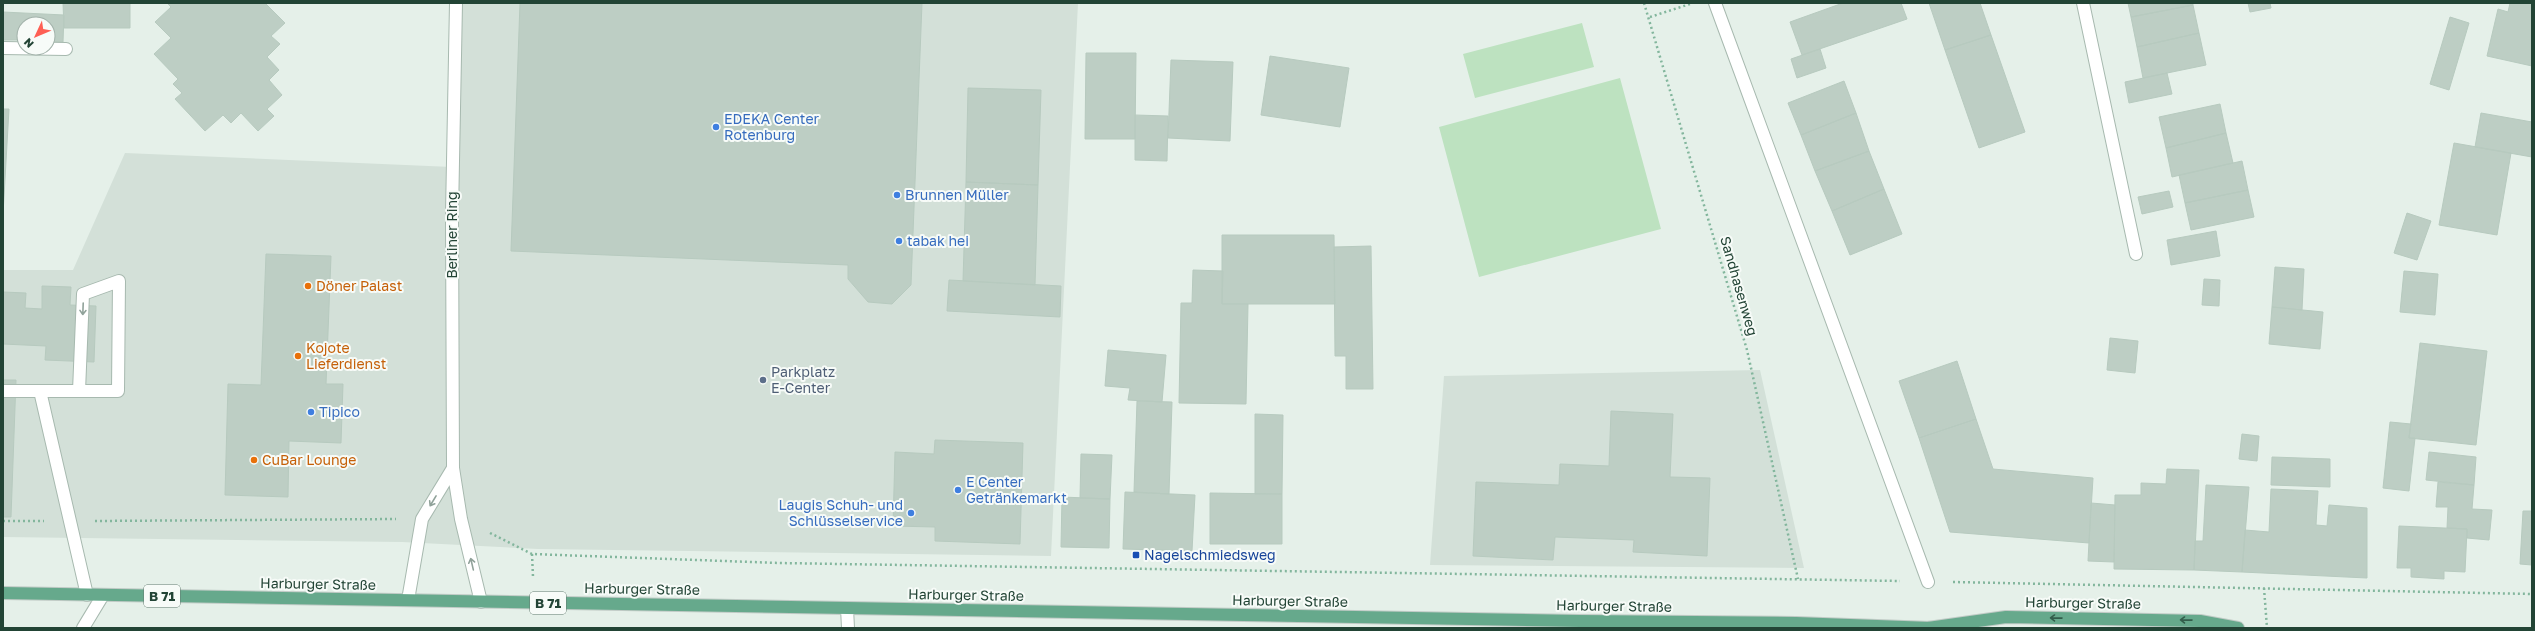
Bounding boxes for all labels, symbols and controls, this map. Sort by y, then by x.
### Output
north arrow [16,16,56,56]
text: N [21,36,36,51]
place label: EDEKA Center Rotenburg [724,110,820,143]
marker: EDEKA Center Rotenburg [711,122,721,132]
place label: Brunnen Müller [905,186,1009,203]
marker: Brunnen Müller [892,190,902,200]
street label: Berliner Ring [443,191,460,279]
place label: tabak hei [907,232,969,249]
street label: Sandhasenweg [1717,234,1762,337]
marker: tabak hei [894,236,904,246]
place label: Döner Palast [316,277,402,294]
marker: Döner Palast [303,281,313,291]
one-way arrow [79,302,86,315]
place label: Kojote Lieferdienst [306,339,386,372]
marker: Kojote Lieferdienst [293,351,303,361]
place label: Parkplatz E-Center [771,363,835,396]
marker: Parkplatz E-Center [758,375,768,385]
place label: Tipico [319,403,360,420]
marker: Tipico [306,407,316,417]
place label: CuBar Lounge [262,451,356,468]
marker: CuBar Lounge [249,455,259,465]
place label: E Center Getränkemarkt [966,473,1067,506]
marker: E Center Getränkemarkt [953,485,963,495]
one-way arrow [428,495,436,507]
place label: Laugis Schuh- und Schlüsselservice [778,496,903,529]
marker: Laugis Schuh- und Schlüsselservice [906,508,916,518]
place label: Nagelschmiedsweg [1144,546,1276,563]
marker: Nagelschmiedsweg [1131,550,1141,560]
one-way arrow [468,557,475,570]
street label: Harburger Straße [260,574,376,593]
street label: Harburger Straße [584,579,700,598]
road number: B 71 [144,585,180,607]
street label: Harburger Straße [908,585,1024,604]
street label: Harburger Straße [1232,591,1348,610]
road number: B 71 [530,592,566,614]
street label: Harburger Straße [2025,593,2141,612]
street label: Harburger Straße [1556,596,1672,615]
one-way arrow [2050,614,2063,622]
one-way arrow [2180,616,2193,624]

